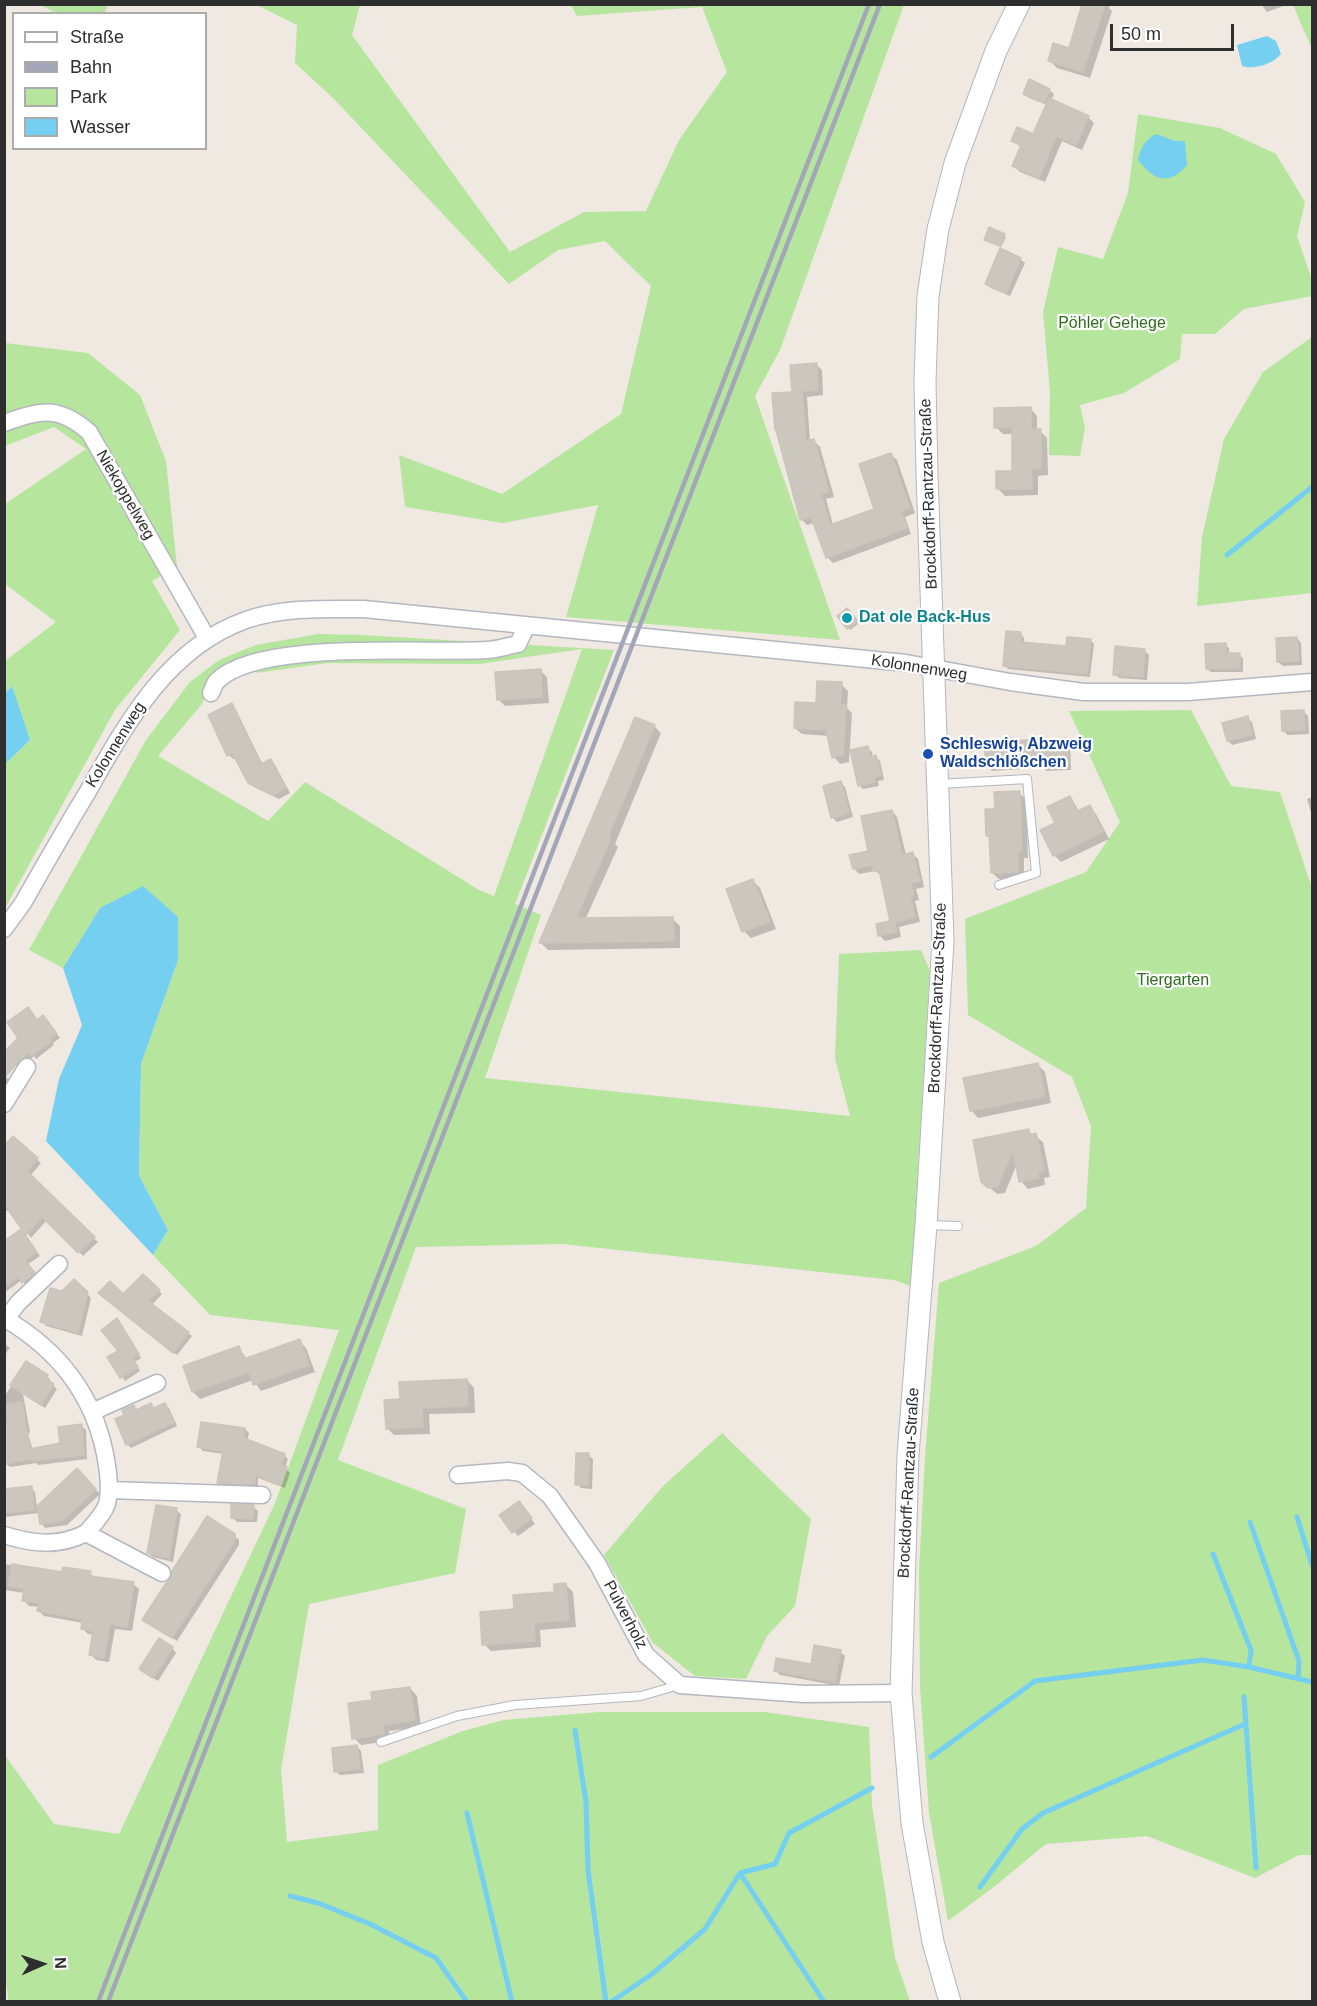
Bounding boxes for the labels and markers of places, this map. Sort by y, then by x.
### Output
place label: Dat ole Back-Hus [859,608,991,628]
marker: Dat ole Back-Hus [840,611,854,625]
place label: Schleswig, Abzweig Waldschlößchen [940,735,1092,773]
marker: Schleswig, Abzweig Waldschlößchen [921,747,935,761]

